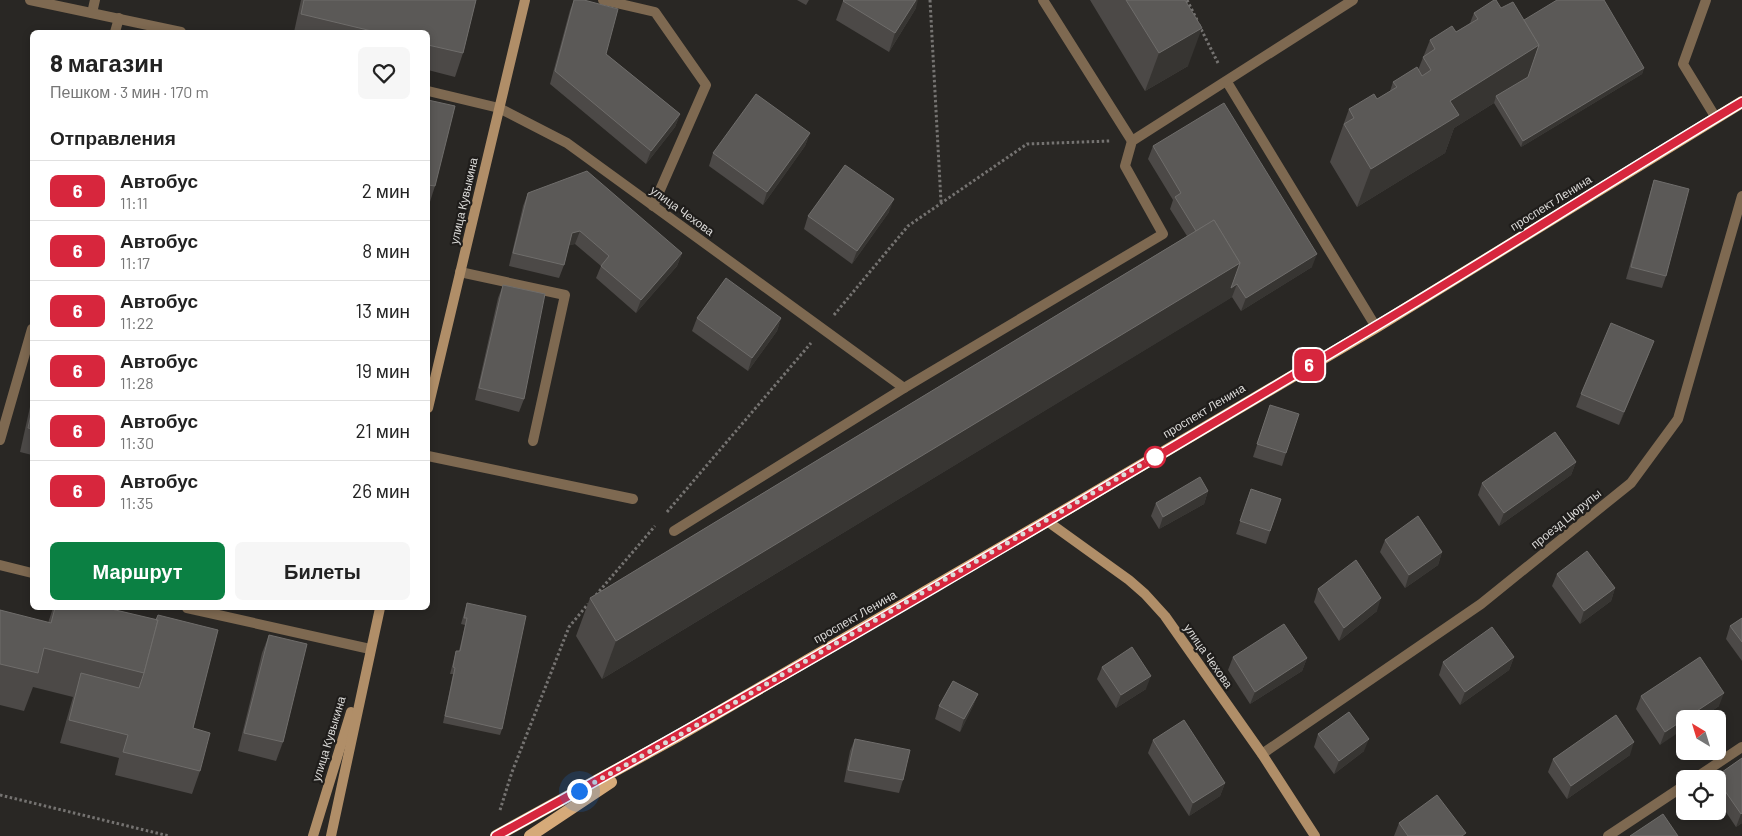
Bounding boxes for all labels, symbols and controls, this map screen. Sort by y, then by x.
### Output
button: heart [358,47,410,99]
text: 8 магазин [50,48,163,77]
text: Пешком · 3 мин · 170 m [50,82,209,101]
text: Отправления [50,126,176,149]
street label: улица Кувыкина [446,156,481,246]
text: Автобус [120,169,198,192]
street label: проспект Ленина [1507,171,1595,234]
text: 2 мин [362,179,410,202]
text: 6 [73,180,82,202]
street label: улица Чехова [647,182,717,239]
text: 11:11 [120,193,148,212]
text: Автобус [120,229,198,252]
text: 8 мин [362,239,410,262]
text: 6 [73,240,82,262]
text: 11:17 [120,253,150,272]
text: Автобус [120,289,198,312]
text: 13 мин [356,299,410,322]
text: 6 [73,300,82,322]
text: 11:22 [120,313,154,332]
text: Автобус [120,349,198,372]
line badge: 6 [1293,349,1325,381]
text: 6 [1304,354,1314,376]
text: 19 мин [355,359,410,382]
text: 6 [73,360,82,382]
text: 11:28 [120,373,154,392]
street label: проспект Ленина [1160,380,1248,441]
text: Автобус [120,409,198,432]
text: 21 мин [355,419,410,442]
text: 6 [73,420,82,442]
text: 11:30 [120,433,154,452]
unlabelled marker [1144,446,1166,468]
text: Автобус [120,469,198,492]
text: 26 мин [352,479,410,502]
text: 6 [73,480,82,502]
street label: проезд Цюрупы [1527,486,1604,552]
text: 11:35 [120,493,153,512]
button: Маршрут [50,542,225,600]
button: Билеты [235,542,410,600]
street label: проспект Ленина [811,587,899,646]
street label: улица Чехова [1181,621,1236,691]
street label: улица Кувыкина [308,694,349,783]
north arrow [1676,710,1726,760]
map controls [1676,710,1726,820]
button: locate [1676,770,1726,820]
your location [567,779,592,804]

